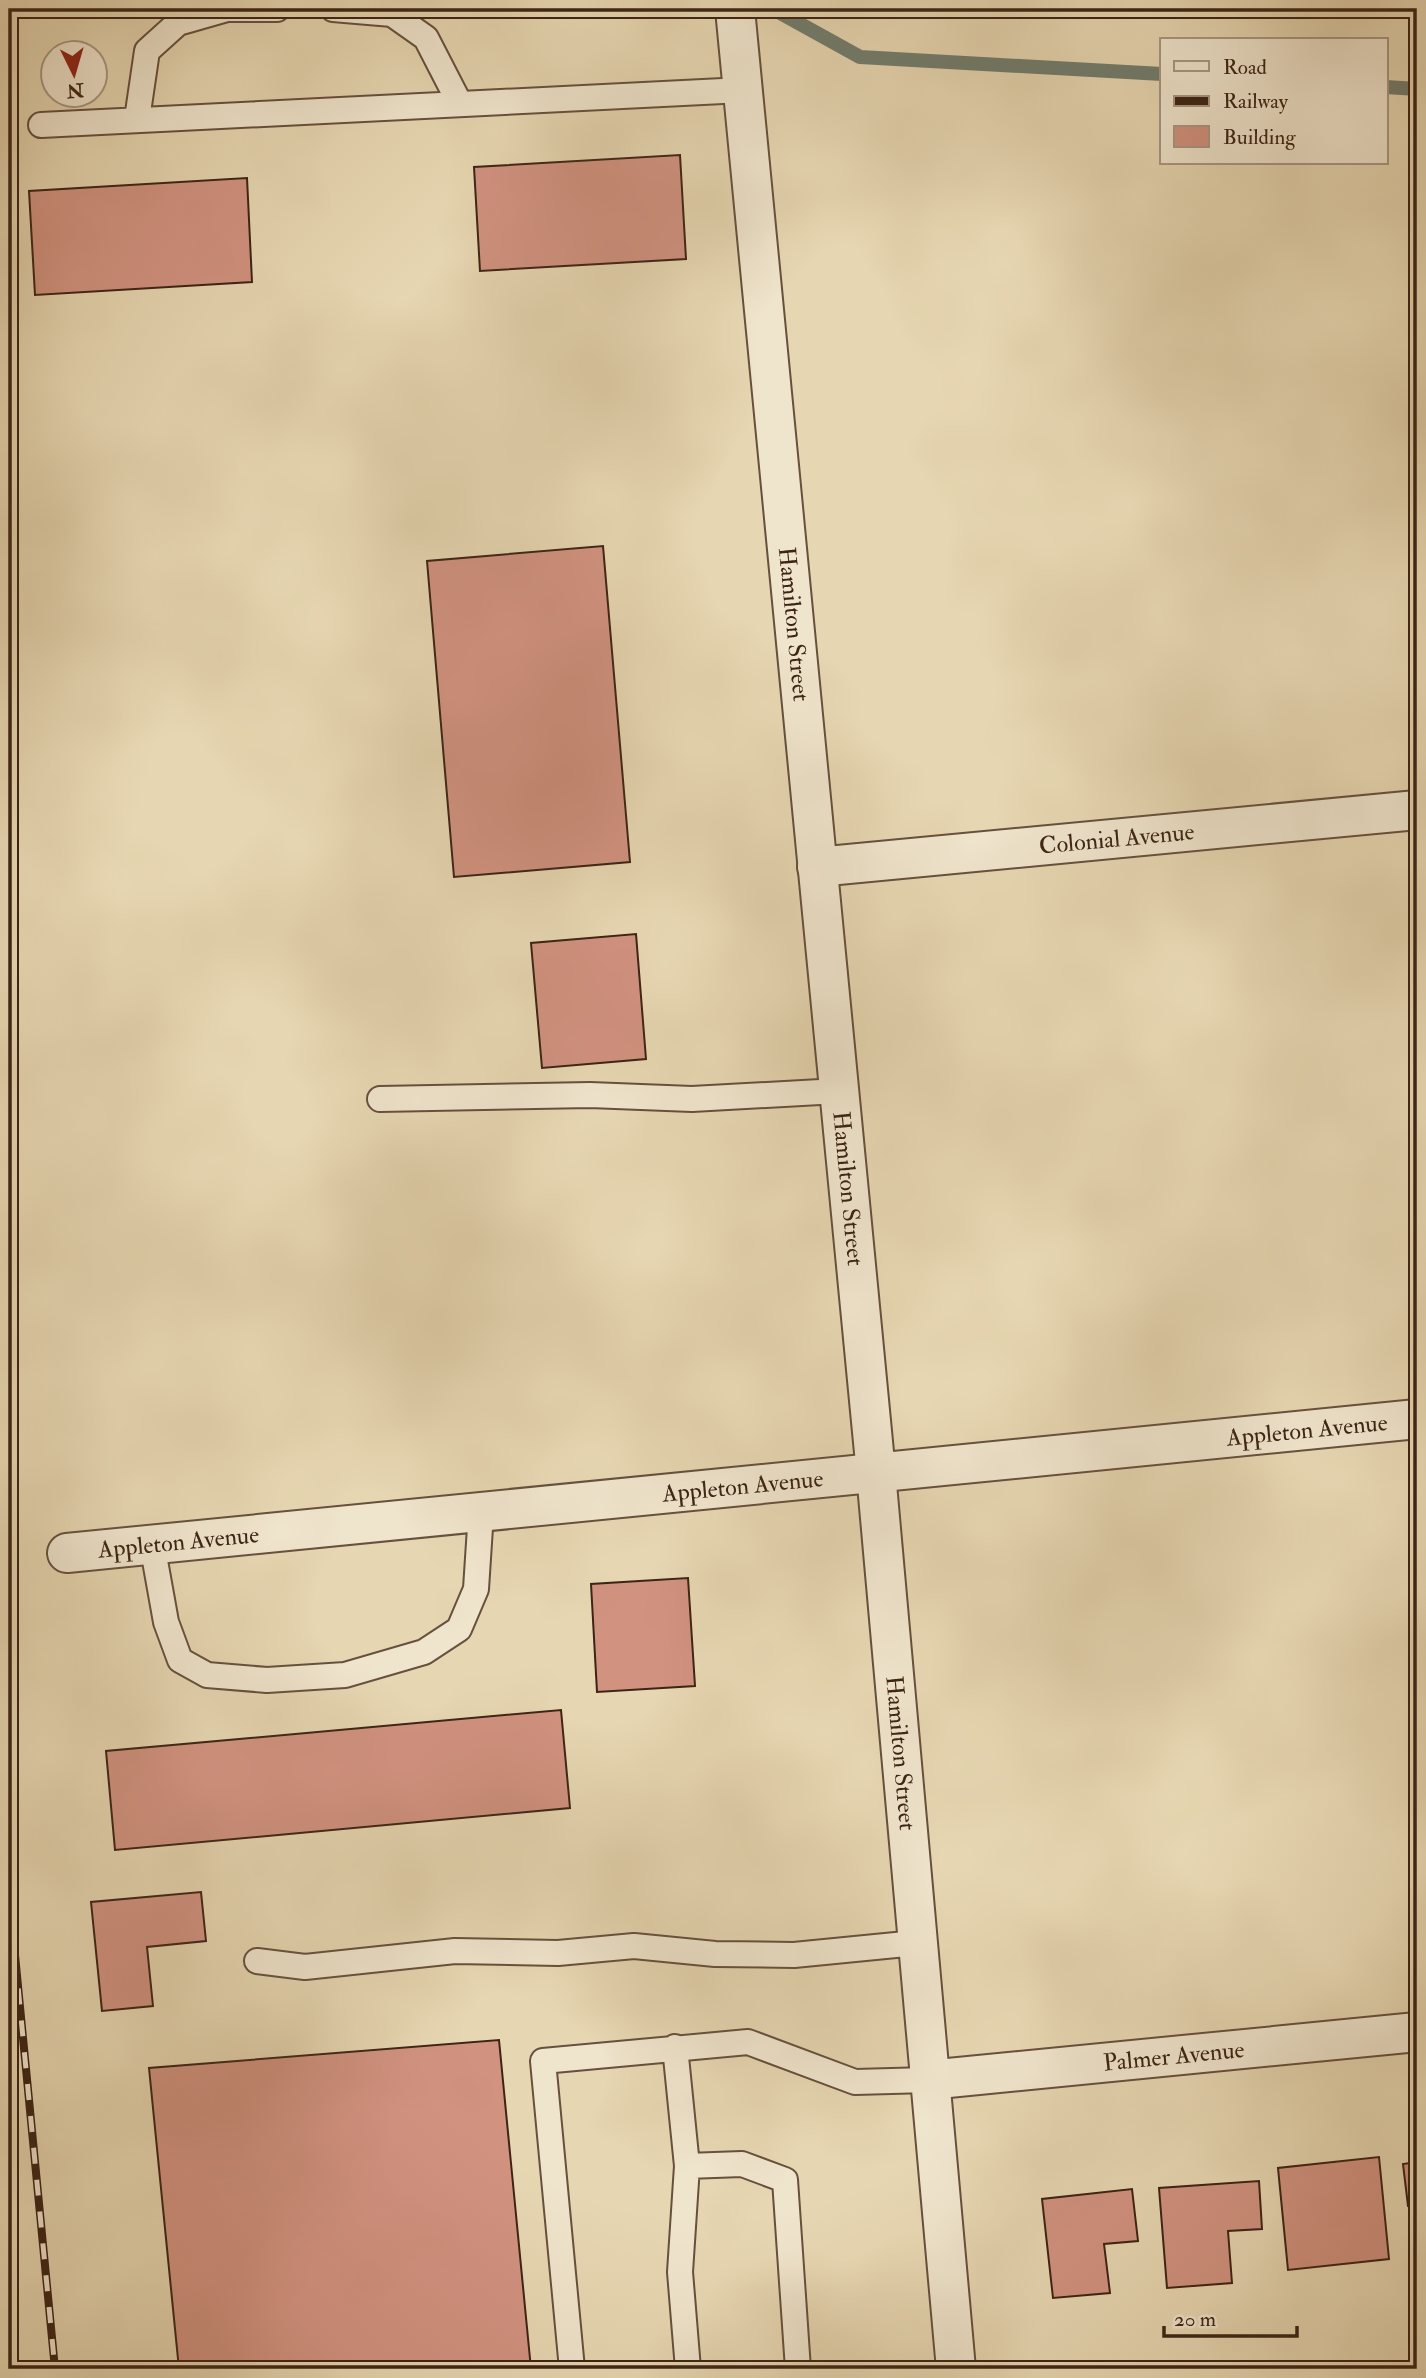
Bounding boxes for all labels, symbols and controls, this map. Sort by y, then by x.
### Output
north arrow [38,38,108,108]
legend [1160,38,1388,164]
text: Road [1223,54,1268,81]
text: N [65,77,86,103]
text: Railway [1223,88,1289,115]
text: Building [1223,124,1296,151]
street label: Hamilton Street [771,545,817,703]
street label: Colonial Avenue [1038,816,1196,861]
street label: Hamilton Street [826,1110,871,1267]
street label: Appleton Avenue [1224,1407,1389,1453]
street label: Appleton Avenue [660,1463,825,1509]
street label: Appleton Avenue [95,1519,260,1565]
street label: Hamilton Street [879,1674,923,1832]
street label: Palmer Avenue [1102,2034,1246,2078]
scale bar [1164,2294,1296,2338]
text: 20 m [1174,2306,1216,2333]

